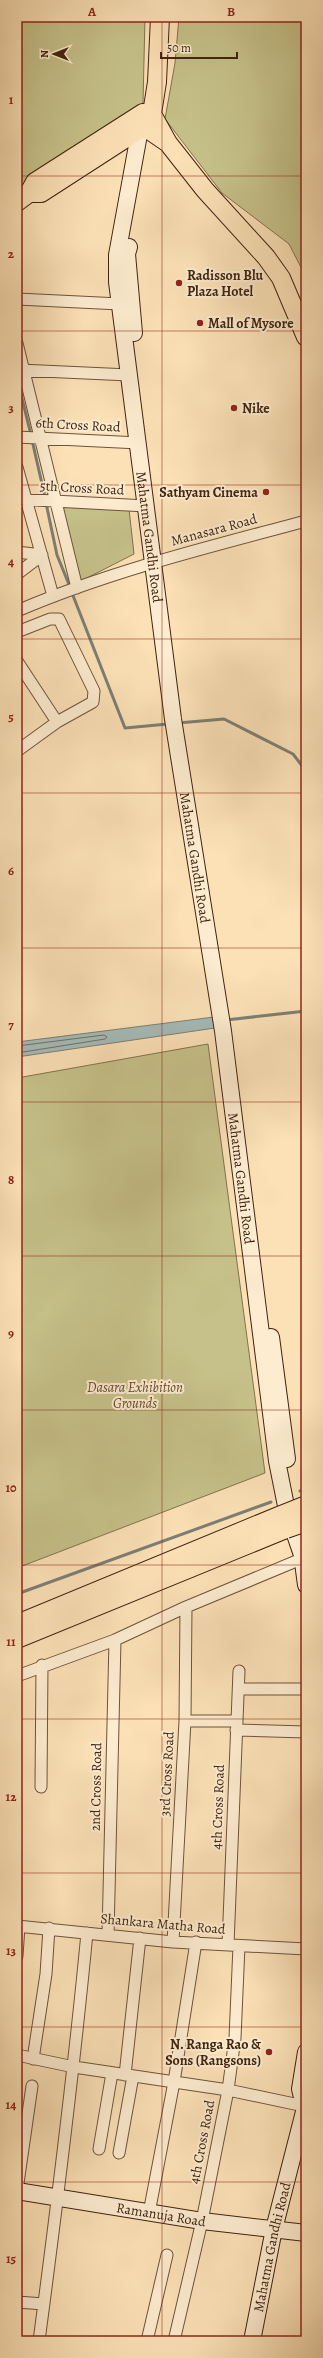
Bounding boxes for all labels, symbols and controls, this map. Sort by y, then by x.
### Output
text: A [87,3,97,20]
text: B [227,3,235,20]
north arrow [34,34,74,74]
scale bar [161,34,237,60]
text: 50 m [167,40,191,56]
text: N [37,50,52,58]
text: 1 [9,91,14,108]
text: 2 [8,245,15,262]
place label: Radisson Blu Plaza Hotel [187,266,264,301]
marker: Radisson Blu Plaza Hotel [174,278,184,288]
place label: Mall of Mysore [208,314,294,333]
marker: Mall of Mysore [195,318,205,328]
text: 3 [8,399,14,416]
place label: Nike [242,399,270,418]
marker: Nike [229,403,239,413]
street label: 6th Cross Road [35,413,122,437]
street label: Mahatma Gandhi Road [132,470,168,604]
street label: 5th Cross Road [39,476,125,500]
place label: Sathyam Cinema [159,483,258,502]
marker: Sathyam Cinema [261,487,271,497]
street label: Manasara Road [169,509,260,551]
text: 4 [8,553,14,570]
text: 5 [8,708,14,725]
street label: Mahatma Gandhi Road [175,791,215,925]
text: 6 [8,862,14,879]
text: 7 [8,1016,14,1033]
street label: Mahatma Gandhi Road [224,1111,259,1245]
text: 8 [8,1171,14,1188]
text: 9 [8,1325,14,1342]
park label: Dasara Exhibition Grounds [87,1378,183,1413]
text: 10 [5,1479,17,1496]
text: 11 [6,1633,16,1650]
street label: 3rd Cross Road [155,1730,179,1817]
street label: 2nd Cross Road [86,1742,106,1831]
street label: 4th Cross Road [207,1764,229,1850]
text: 12 [6,1788,17,1805]
street label: Shankara Matha Road [100,1909,227,1939]
text: 13 [6,1942,17,1959]
place label: N. Ranga Rao & Sons (Rangsons) [165,2035,262,2070]
marker: N. Ranga Rao & Sons (Rangsons) [264,2047,274,2057]
text: 14 [6,2096,16,2113]
street label: 4th Cross Road [185,2098,220,2186]
street label: Mahatma Gandhi Road [248,2180,295,2314]
street label: Ramanuja Road [115,2198,208,2231]
text: 15 [6,2250,17,2267]

